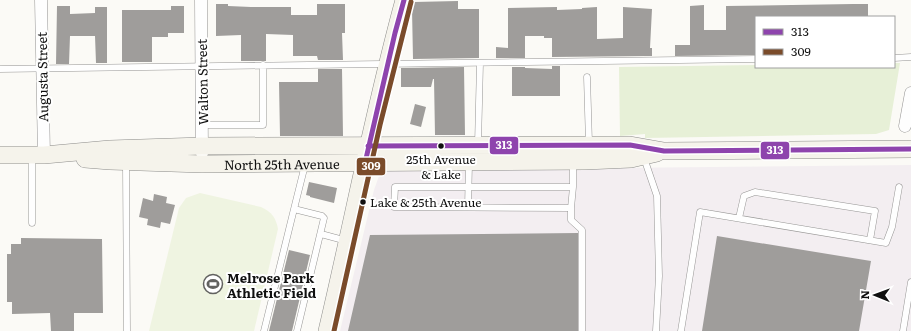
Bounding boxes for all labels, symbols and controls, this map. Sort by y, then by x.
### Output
legend [755,16,895,68]
text: 313 [791,22,809,40]
street label: Augusta Street [32,31,52,122]
street label: Walton Street [192,38,212,125]
text: 309 [791,42,811,60]
line badge: 313 [489,136,519,155]
text: 313 [496,136,512,152]
marker: 25th Avenue & Lake [436,141,446,151]
line badge: 313 [760,141,790,160]
text: 313 [767,141,783,157]
place label: 25th Avenue & Lake [406,150,476,183]
street label: North 25th Avenue [224,153,340,173]
line badge: 309 [356,157,386,176]
text: 309 [361,157,381,173]
place label: Lake & 25th Avenue [370,193,482,211]
marker: Lake & 25th Avenue [358,197,368,207]
place label: Melrose Park Athletic Field [227,268,317,302]
sports icon: Melrose Park Athletic Field [202,273,224,295]
north arrow [855,275,895,315]
text: N [856,290,872,300]

